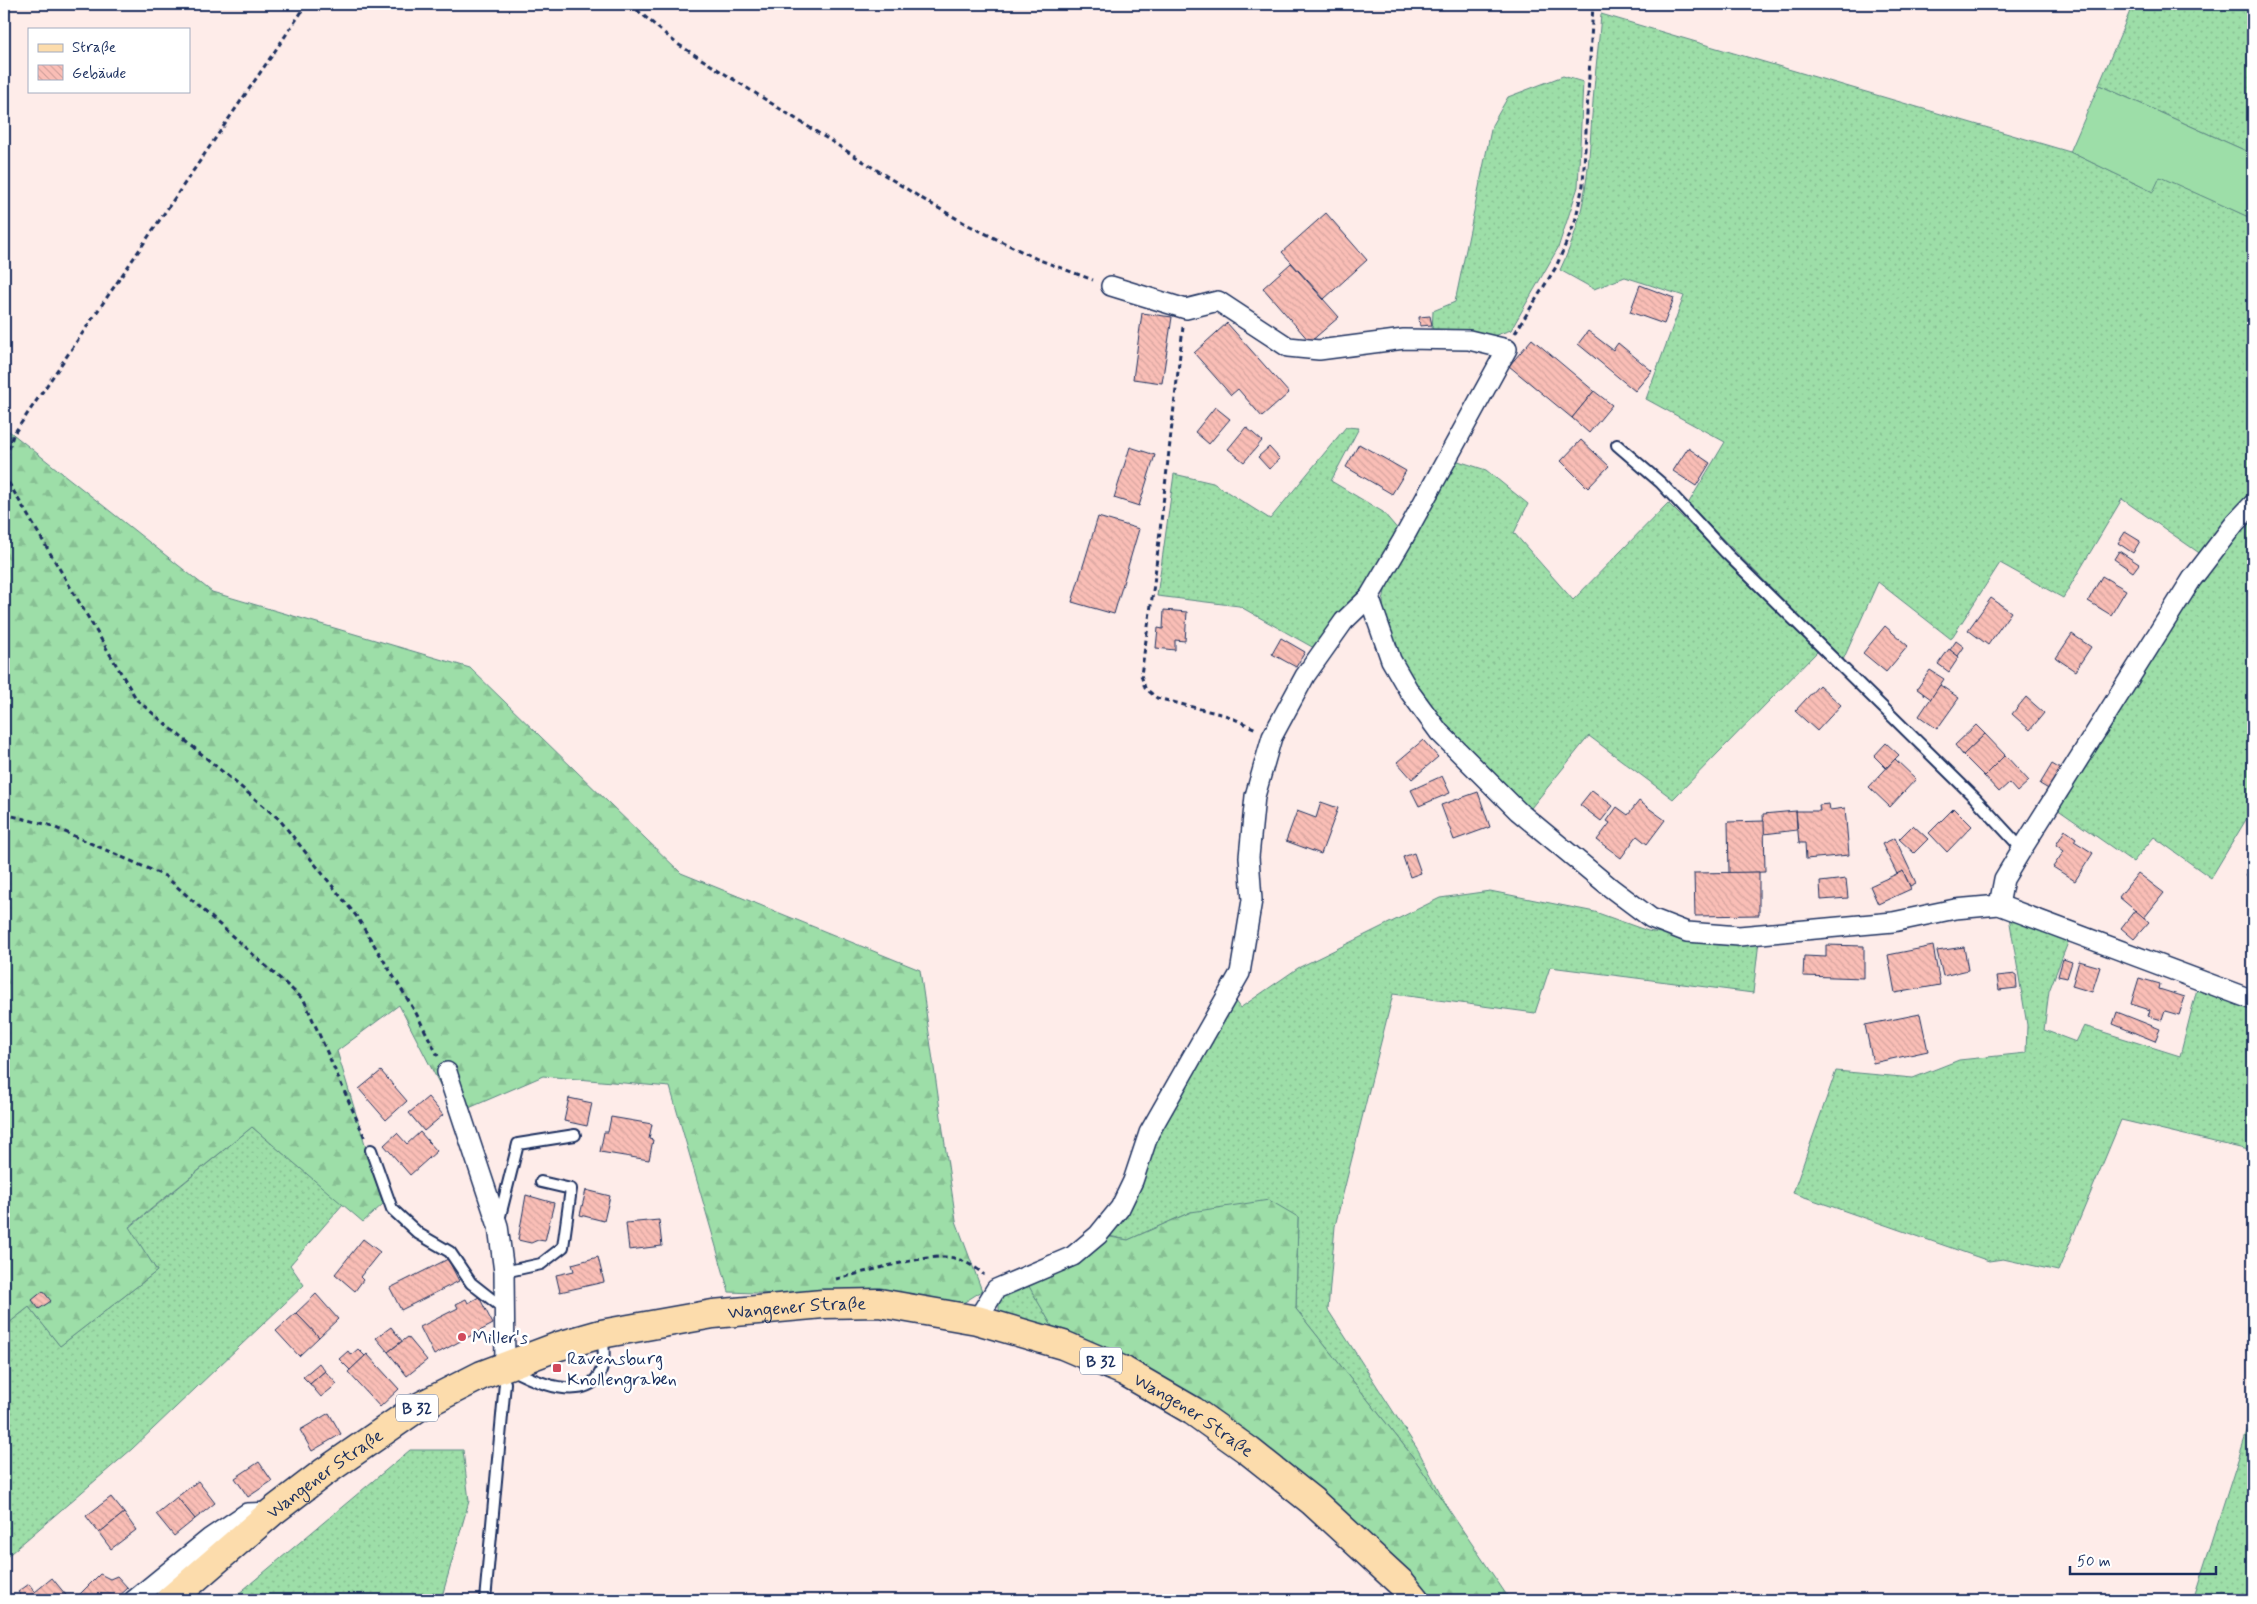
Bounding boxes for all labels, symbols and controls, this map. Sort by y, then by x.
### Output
legend [28,28,190,92]
text: Straße [72,38,116,58]
text: Gebäude [72,64,126,84]
street label: Wangener Straße [727,1292,866,1326]
place label: Miller's [472,1326,528,1350]
marker: Miller's [456,1331,468,1343]
place label: Ravensburg Knollengraben [567,1347,677,1393]
road number: B 32 [1080,1348,1122,1374]
marker: Ravensburg Knollengraben [551,1362,563,1374]
street label: Wangener Straße [1129,1368,1258,1463]
road number: B 32 [396,1395,438,1422]
street label: Wangener Straße [262,1424,388,1525]
scale bar [2070,1544,2216,1576]
text: 50 m [2077,1552,2111,1572]

